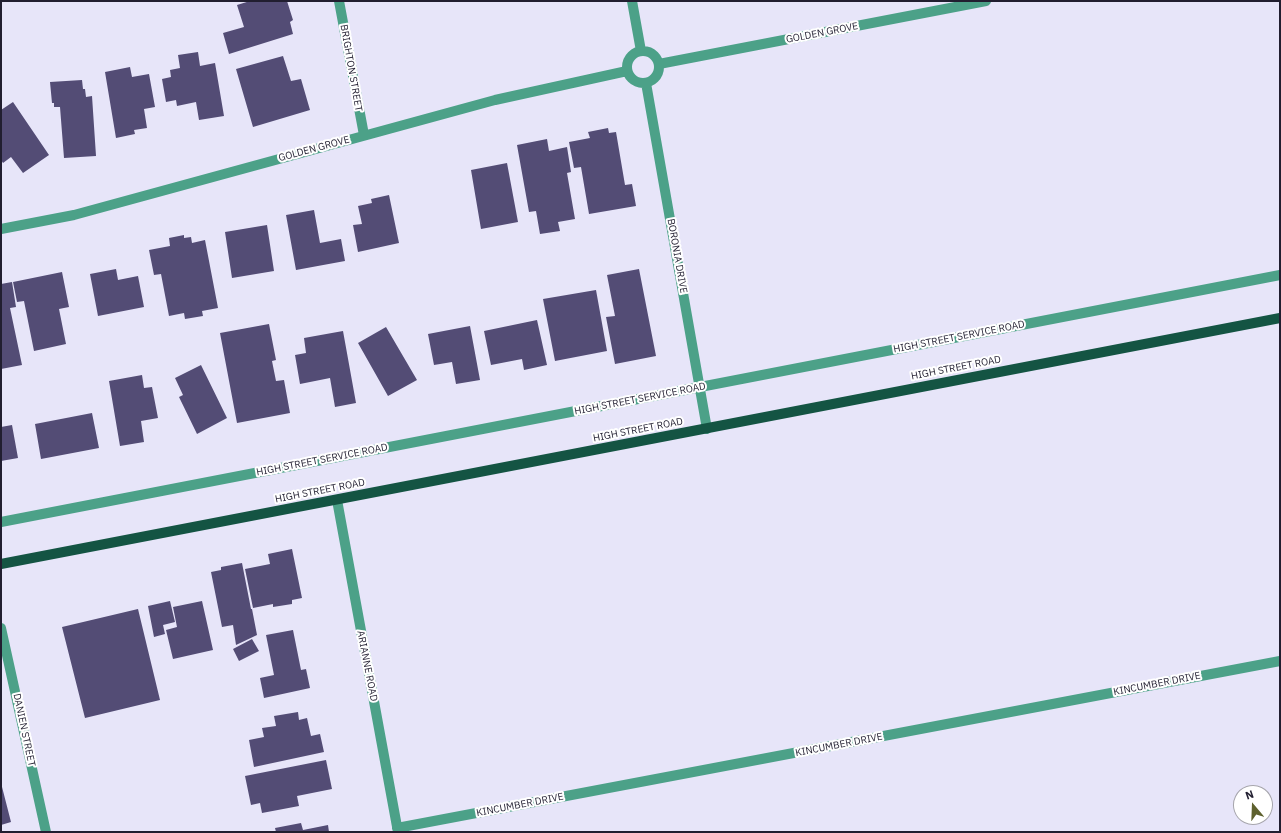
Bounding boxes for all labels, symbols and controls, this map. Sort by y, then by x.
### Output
street label: GOLDEN GROVE [785,20,859,46]
street label: BRIGHTON STREET [337,24,365,112]
street label: GOLDEN GROVE [277,134,351,164]
street label: BORONIA DRIVE [665,218,689,294]
street label: HIGH STREET SERVICE ROAD [892,318,1026,356]
street label: HIGH STREET ROAD [910,353,1002,383]
street label: HIGH STREET SERVICE ROAD [573,380,707,418]
street label: HIGH STREET ROAD [592,415,684,445]
street label: HIGH STREET SERVICE ROAD [255,441,389,479]
street label: HIGH STREET ROAD [274,476,366,506]
street label: ARIANNE ROAD [354,630,380,702]
street label: KINCUMBER DRIVE [1112,670,1202,698]
street label: DANIEN STREET [10,692,38,768]
street label: KINCUMBER DRIVE [794,731,884,759]
north arrow [1233,785,1273,825]
text: N [1243,787,1255,803]
street label: KINCUMBER DRIVE [475,791,565,819]

